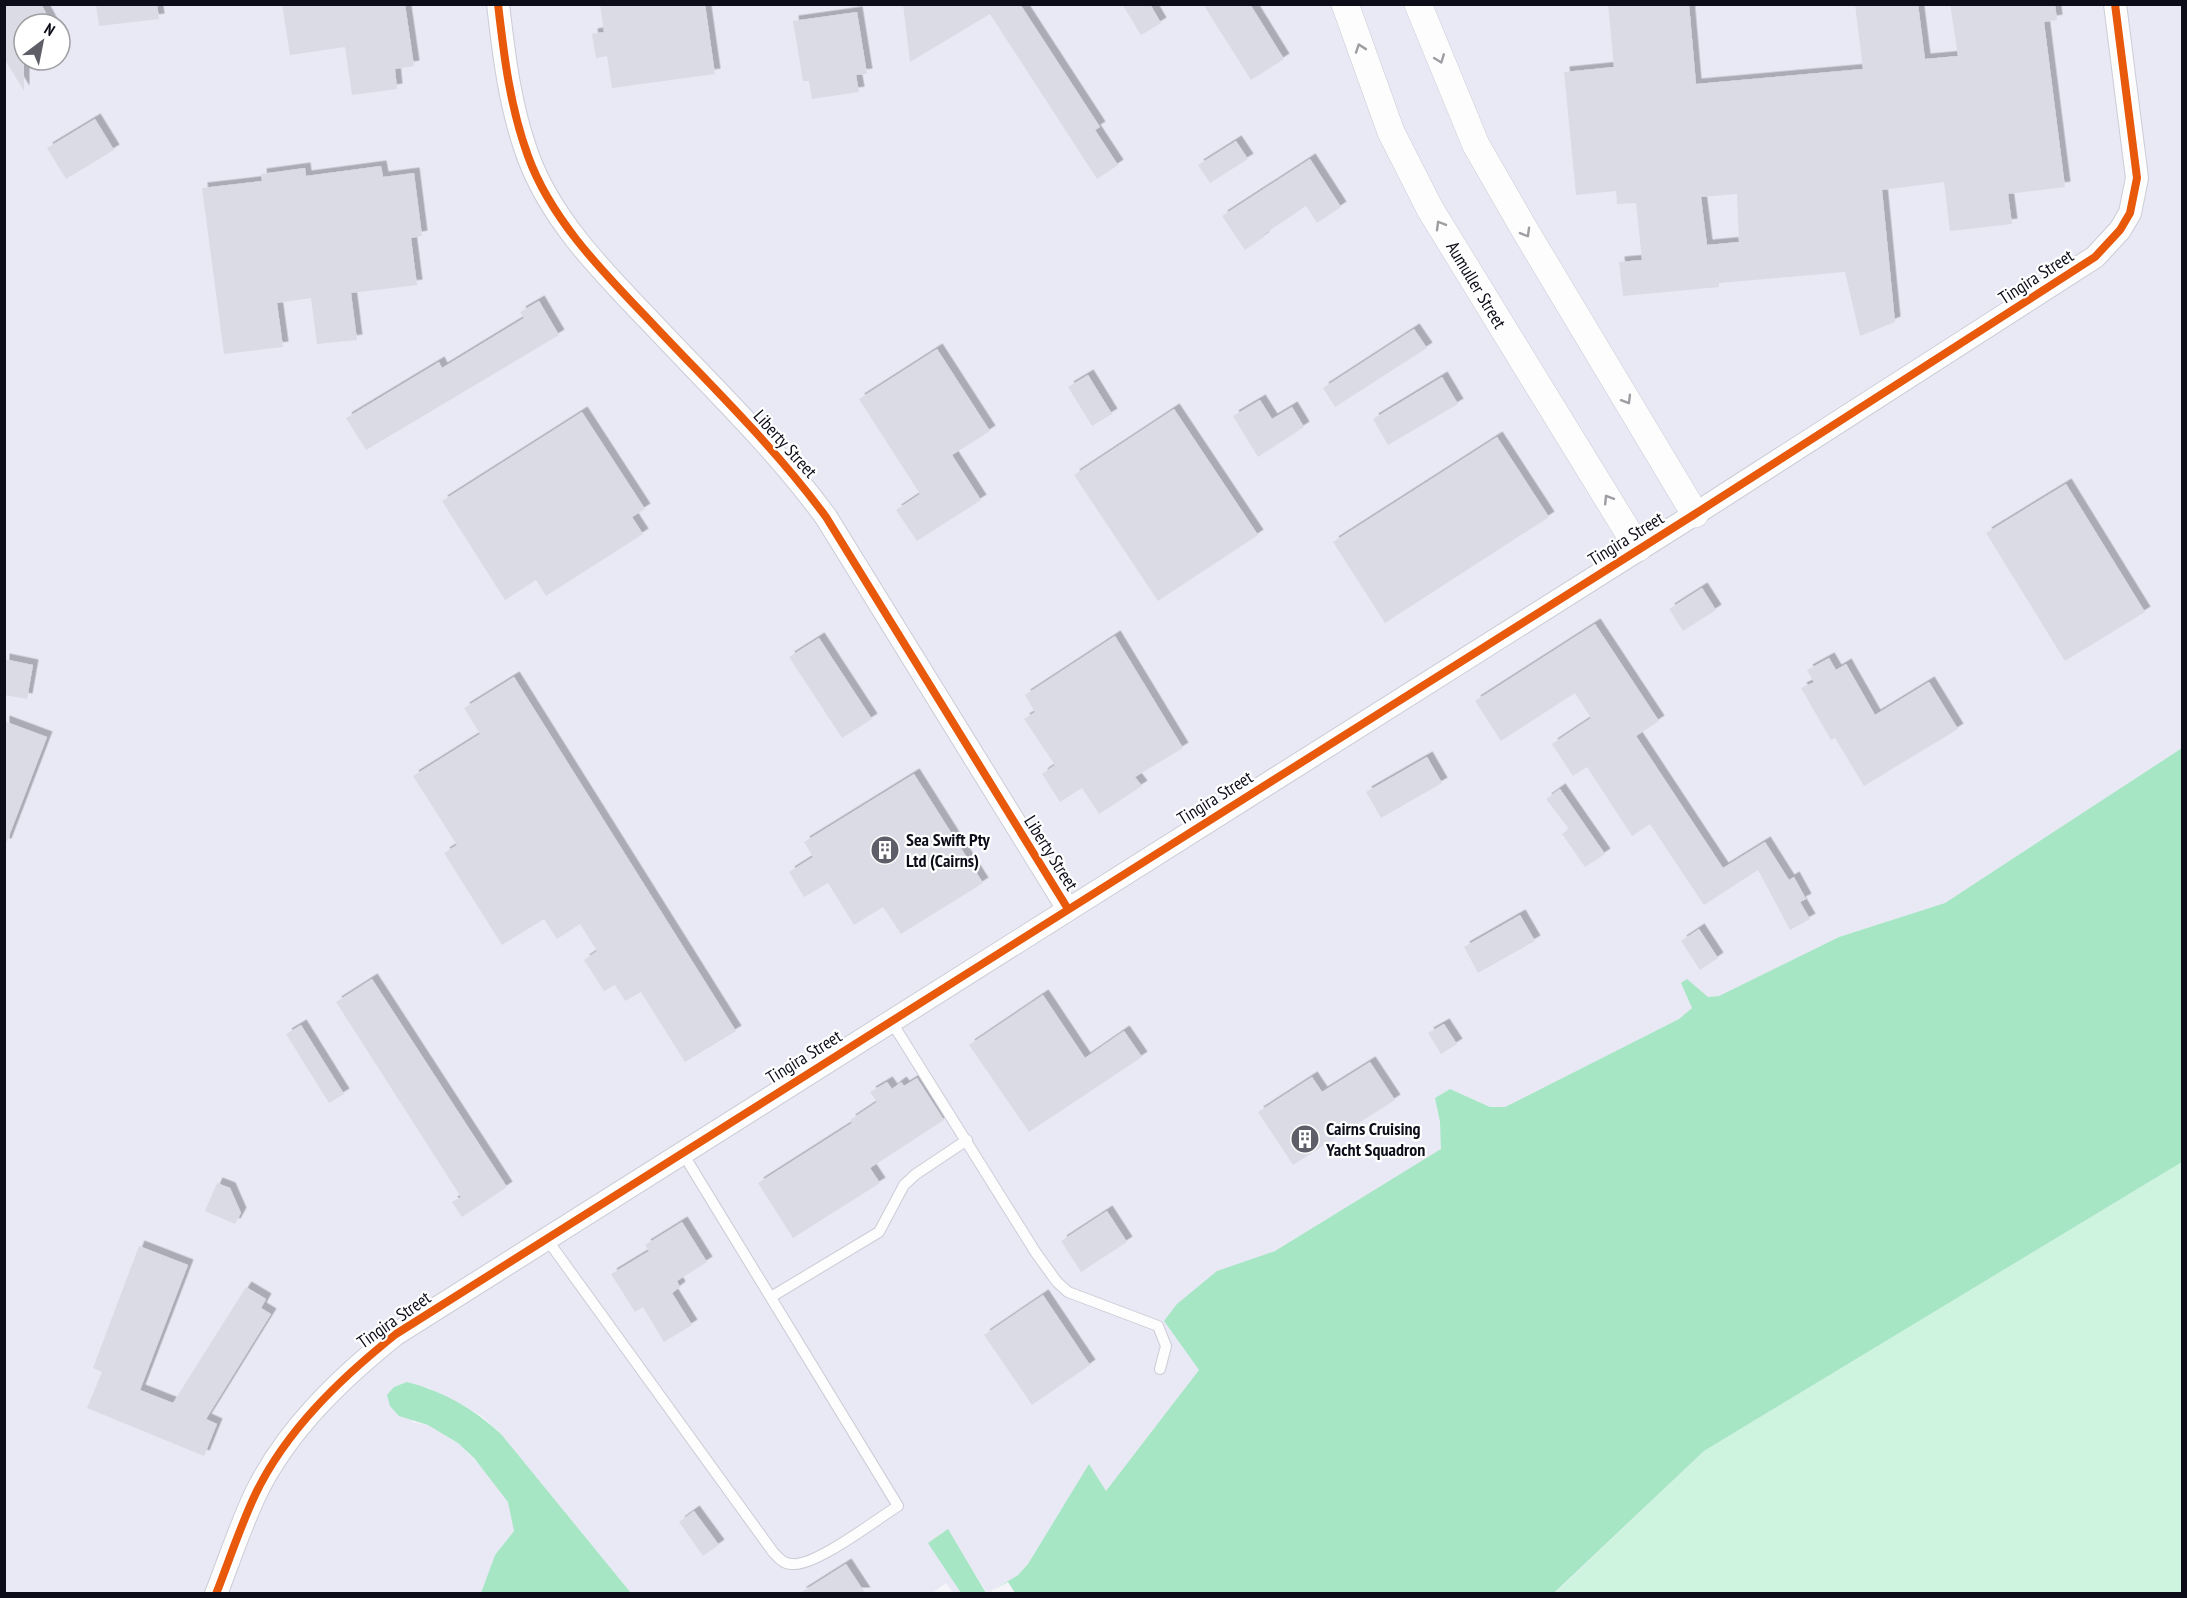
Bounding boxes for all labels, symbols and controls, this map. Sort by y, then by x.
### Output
north arrow [12,12,72,72]
text: N [41,19,59,40]
one-way arrow [1354,43,1367,54]
one-way arrow [1433,53,1445,64]
one-way arrow [1436,221,1447,231]
one-way arrow [1519,227,1530,237]
street label: Aumuller Street [1441,237,1511,333]
street label: Tingira Street [1994,244,2078,309]
one-way arrow [1619,394,1631,404]
street label: Liberty Street [749,405,822,483]
one-way arrow [1603,495,1615,505]
street label: Tingira Street [1584,506,1668,571]
street label: Tingira Street [1173,765,1257,830]
street label: Liberty Street [1019,811,1083,895]
place label: Sea Swift Pty Ltd (Cairns) [906,828,990,872]
building icon: Sea Swift Pty Ltd (Cairns) [869,834,901,866]
street label: Tingira Street [762,1024,846,1089]
place label: Cairns Cruising Yacht Squadron [1325,1117,1425,1161]
building icon: Cairns Cruising Yacht Squadron [1289,1123,1321,1155]
street label: Tingira Street [352,1286,435,1353]

